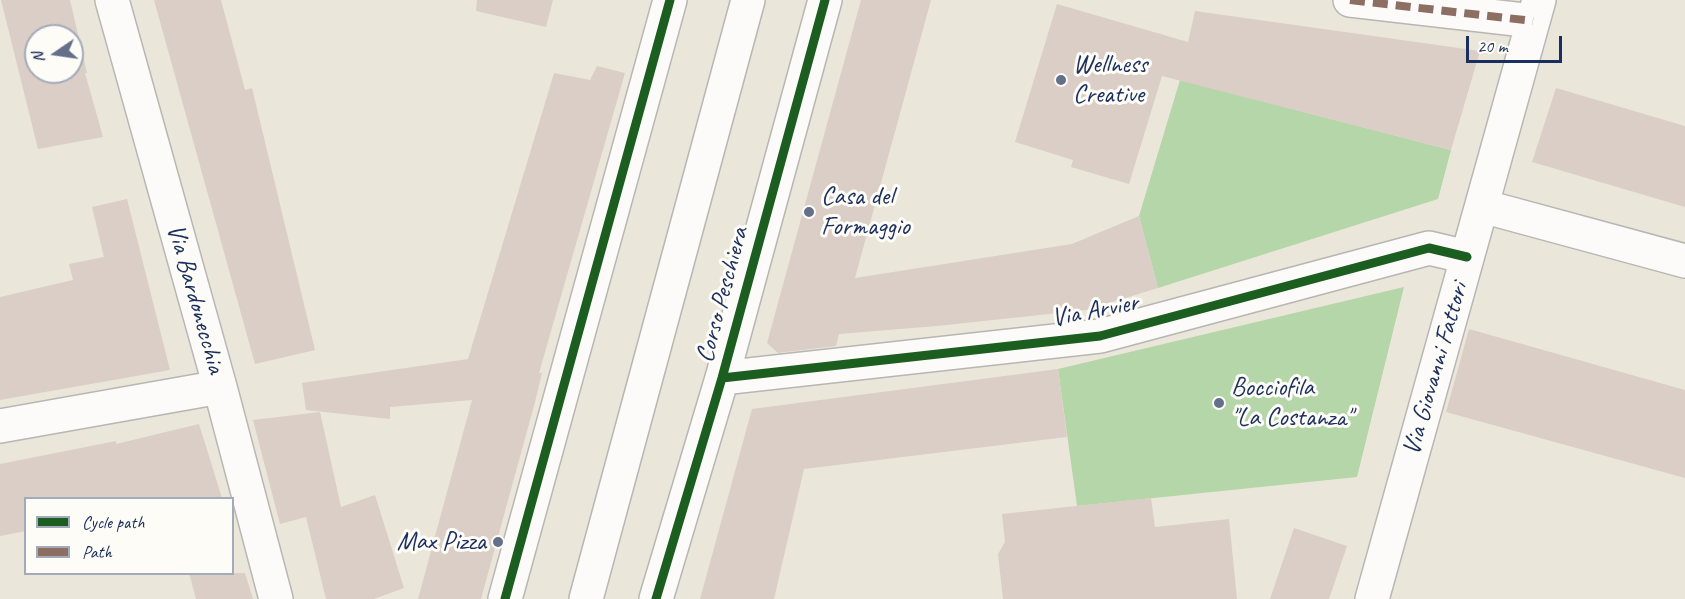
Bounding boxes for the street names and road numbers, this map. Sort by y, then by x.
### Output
street label: Via Bardonecchia [159,221,231,377]
street label: Corso Peschiera [690,224,756,366]
street label: Via Giovanni Fattori [1396,279,1476,459]
street label: Via Arvier [1049,287,1141,335]

